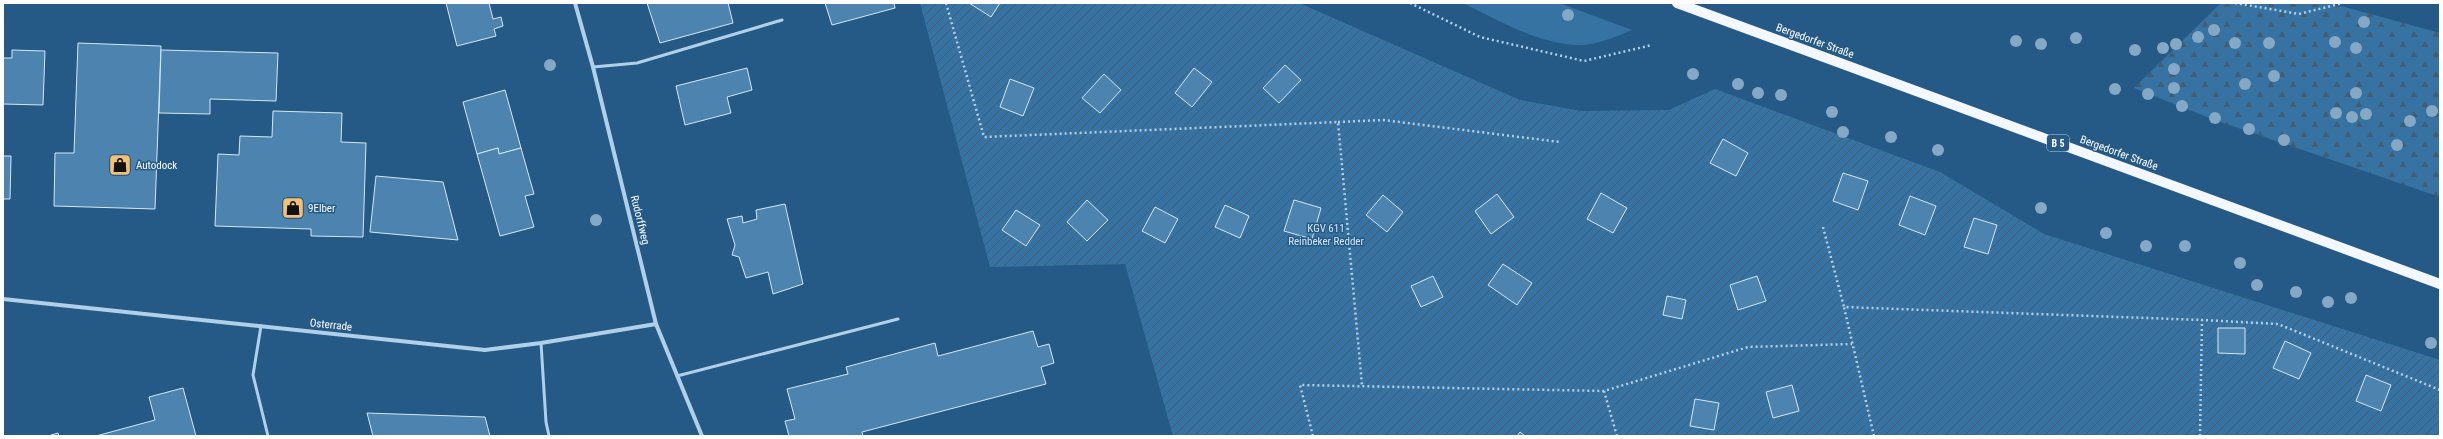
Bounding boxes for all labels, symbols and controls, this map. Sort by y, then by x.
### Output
street label: Bergedorfer Straße [1774,21,1856,61]
street label: Bergedorfer Straße [2078,133,2160,173]
road number: B 5 [2047,135,2069,151]
shop icon: Autodock [107,152,133,178]
place label: Autodock [136,159,177,172]
street label: Rudorffweg [628,194,652,246]
shop icon: 9Elber [280,195,306,221]
place label: 9Elber [308,202,336,215]
park label: KGV 611 Reinbeker Redder [1288,222,1365,248]
street label: Osterrade [309,316,353,334]

